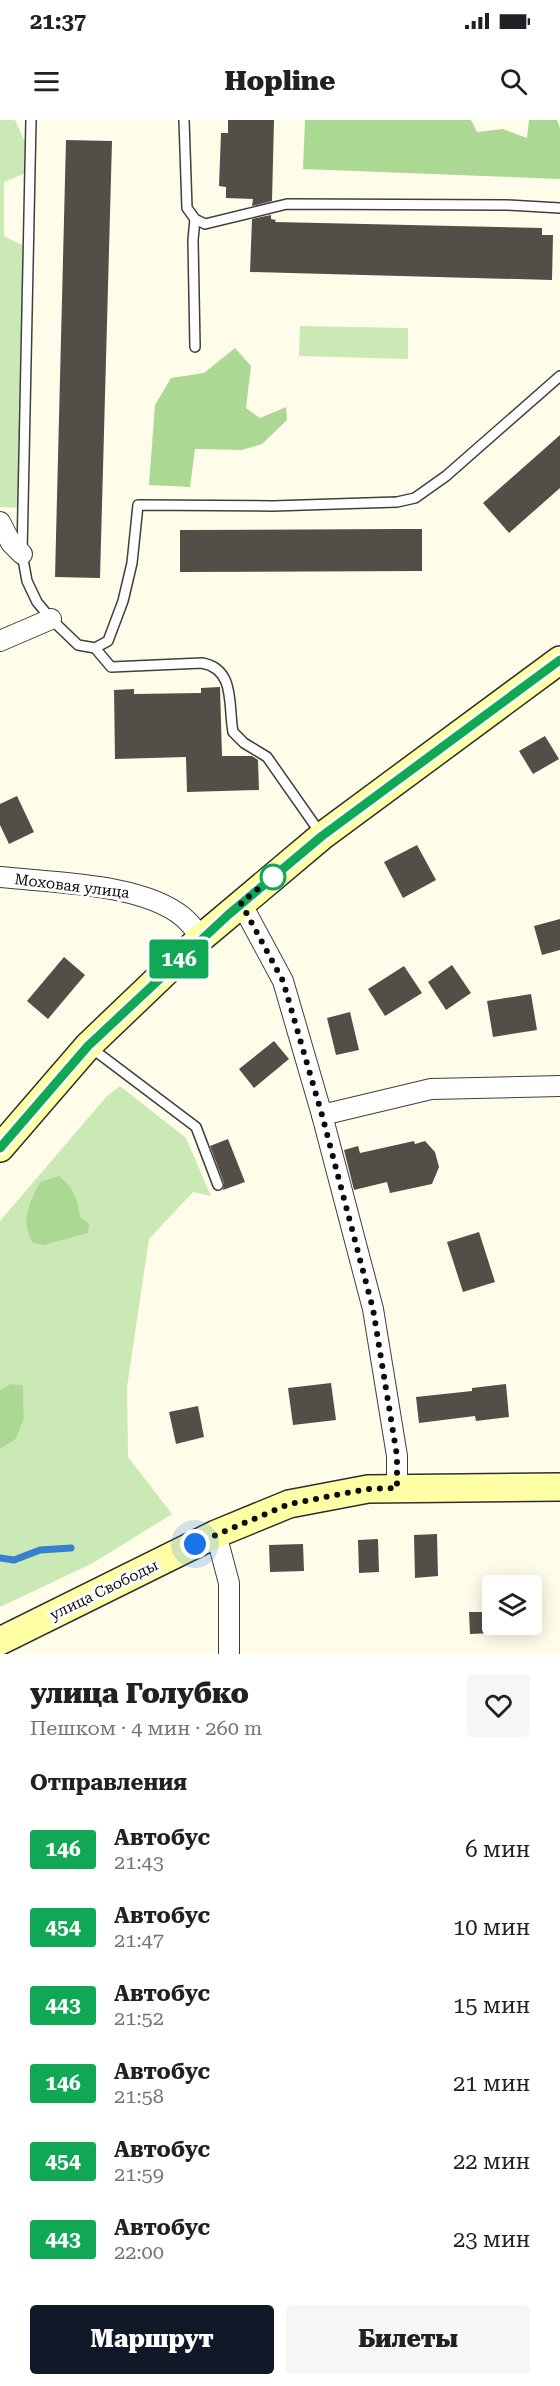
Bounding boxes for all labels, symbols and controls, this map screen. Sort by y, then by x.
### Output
text: 21:37 [30,9,86,34]
icon: menu [30,65,63,98]
text: Hopline [225,65,335,97]
icon: search [497,65,530,98]
unlabelled marker [260,864,286,890]
street label: Моховая улица [13,870,131,902]
line badge: 146 [144,940,213,978]
text: 146 [161,947,197,971]
your location [180,1529,210,1559]
street label: улица Свободы [47,1556,161,1624]
map controls [482,1575,542,1635]
button: layers [482,1575,542,1635]
button: heart [467,1674,530,1737]
text: улица Голубко [30,1677,249,1710]
text: Пешком · 4 мин · 260 m [30,1716,262,1740]
text: Отправления [30,1770,187,1795]
text: Автобус [114,1825,210,1850]
text: 146 [45,1837,81,1861]
text: 6 мин [465,1837,530,1862]
text: 21:43 [114,1850,164,1874]
text: Автобус [114,1903,210,1928]
text: 454 [45,1915,81,1939]
text: 10 мин [453,1915,530,1940]
text: 21:47 [114,1928,164,1952]
text: Автобус [114,1981,210,2006]
text: 443 [45,1993,81,2017]
text: 15 мин [453,1993,530,2018]
text: 21:52 [114,2006,164,2030]
text: Автобус [114,2059,210,2084]
text: 146 [45,2071,81,2095]
text: 21 мин [453,2071,530,2096]
text: 21:58 [114,2084,164,2108]
text: Автобус [114,2137,210,2162]
text: 454 [45,2149,81,2173]
text: 22 мин [453,2149,530,2174]
text: 21:59 [114,2162,164,2186]
text: Автобус [114,2215,210,2240]
text: 443 [45,2227,81,2251]
text: 23 мин [453,2227,530,2252]
text: 22:00 [114,2240,164,2264]
button: Маршрут [30,2305,274,2374]
button: Билеты [286,2305,530,2374]

